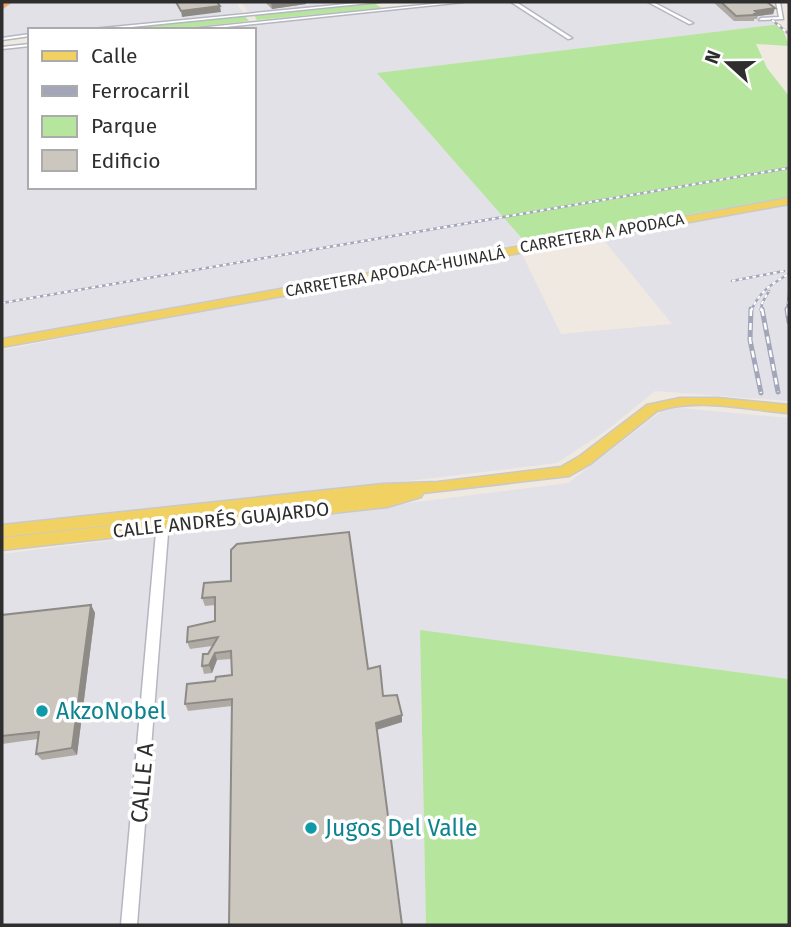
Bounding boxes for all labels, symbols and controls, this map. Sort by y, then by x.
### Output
legend [28,28,256,189]
north arrow [693,28,763,98]
text: Calle [91,43,137,69]
text: N [700,47,726,67]
text: Ferrocarril [91,78,189,104]
text: Parque [91,113,157,139]
text: Edificio [91,148,161,174]
street label: CARRETERA A APODACA [519,209,686,257]
street label: CARRETERA APODACA-HUINALÁ [284,242,507,301]
street label: CALLE ANDRÉS GUAJARDO [112,497,330,543]
place label: AkzoNobel [56,697,167,725]
marker: AkzoNobel [34,703,50,719]
street label: CALLE A [125,741,160,824]
place label: Jugos Del Valle [325,814,478,842]
marker: Jugos Del Valle [303,820,319,836]

